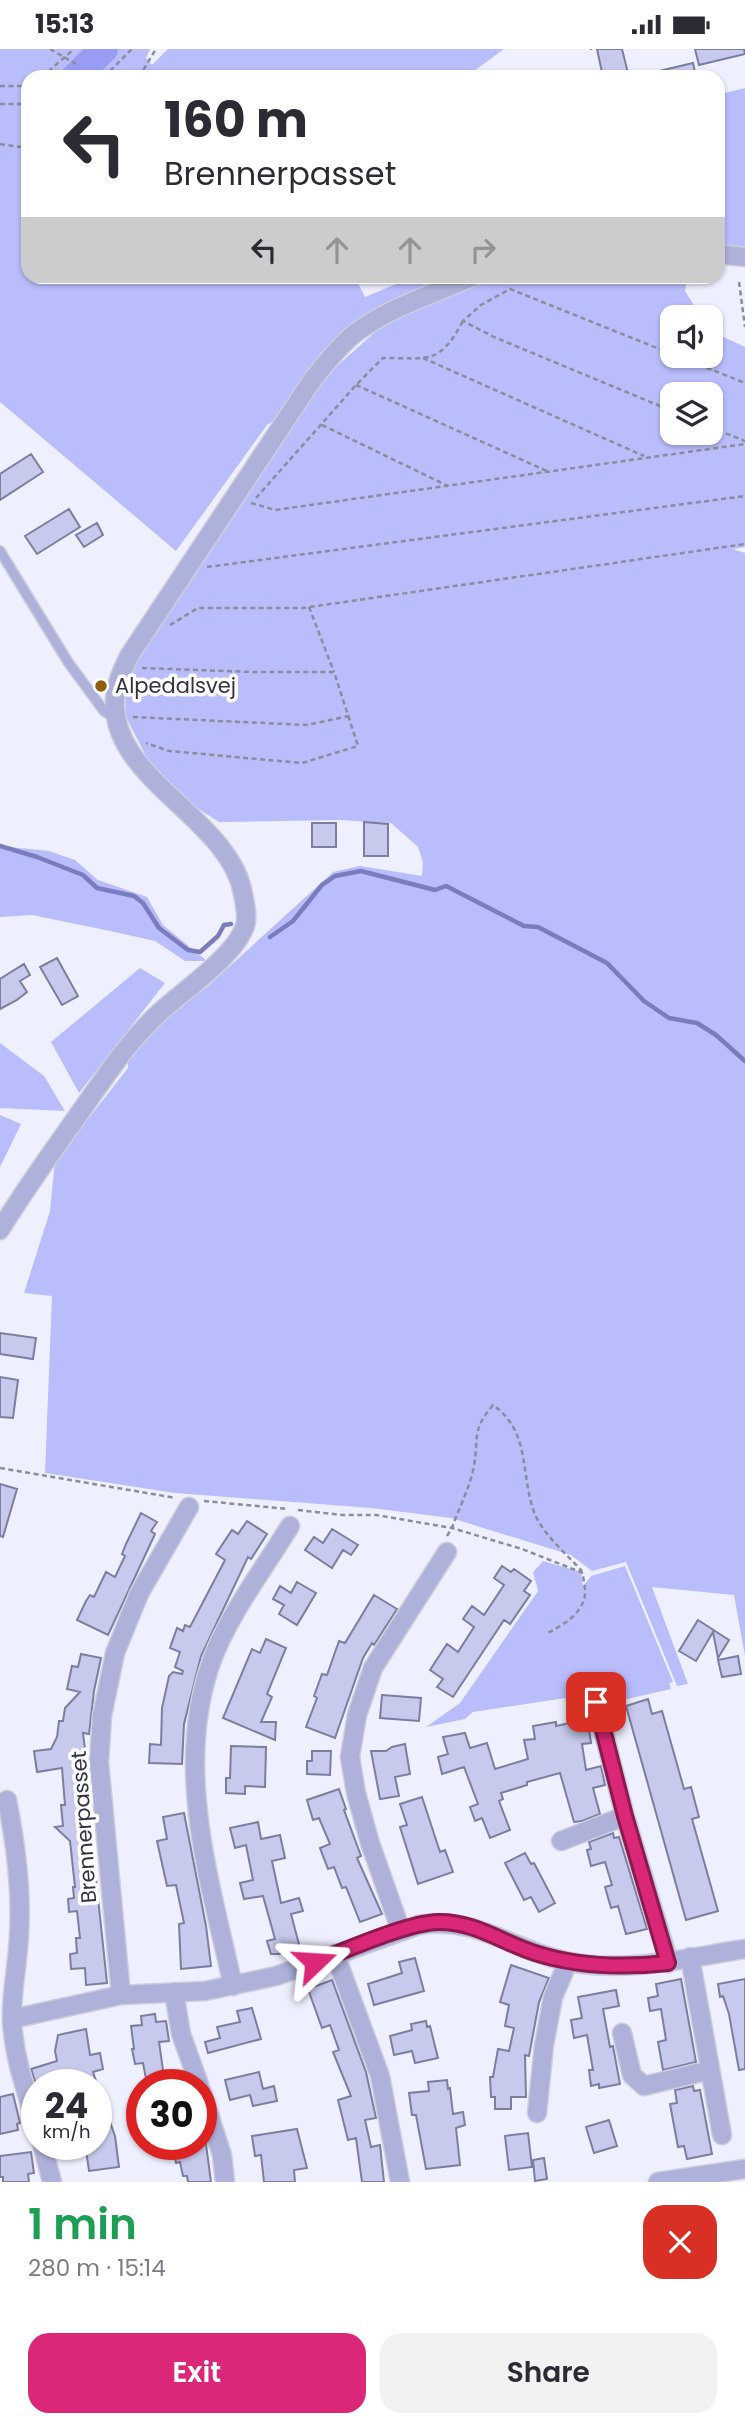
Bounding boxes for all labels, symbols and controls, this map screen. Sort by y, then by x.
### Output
text: 15:13 [35,6,95,42]
text: 160 m [164,86,308,154]
icon: left [49,98,140,189]
text: Brennerpasset [164,151,396,196]
icon: left [245,231,283,269]
icon: ahead [318,231,356,269]
icon: ahead [391,231,429,269]
icon: right [464,231,502,269]
map controls [660,305,723,445]
button: sound [660,305,723,368]
button: layers [660,382,723,445]
place label: Alpedalsvej [115,671,236,700]
marker: Alpedalsvej [93,678,109,694]
pin [566,1672,626,1732]
icon: arrive [577,1683,615,1721]
street label: Brennerpasset [64,1750,103,1904]
position arrow [278,1925,352,1999]
speed limit sign: 30 [126,2069,217,2160]
text: 24 [45,2081,88,2130]
text: km/h [43,2119,90,2144]
text: 1 min [28,2195,137,2254]
button: close [643,2205,717,2279]
text: 280 m · 15:14 [28,2252,166,2284]
button: Exit [28,2333,366,2413]
button: Share [380,2333,717,2413]

